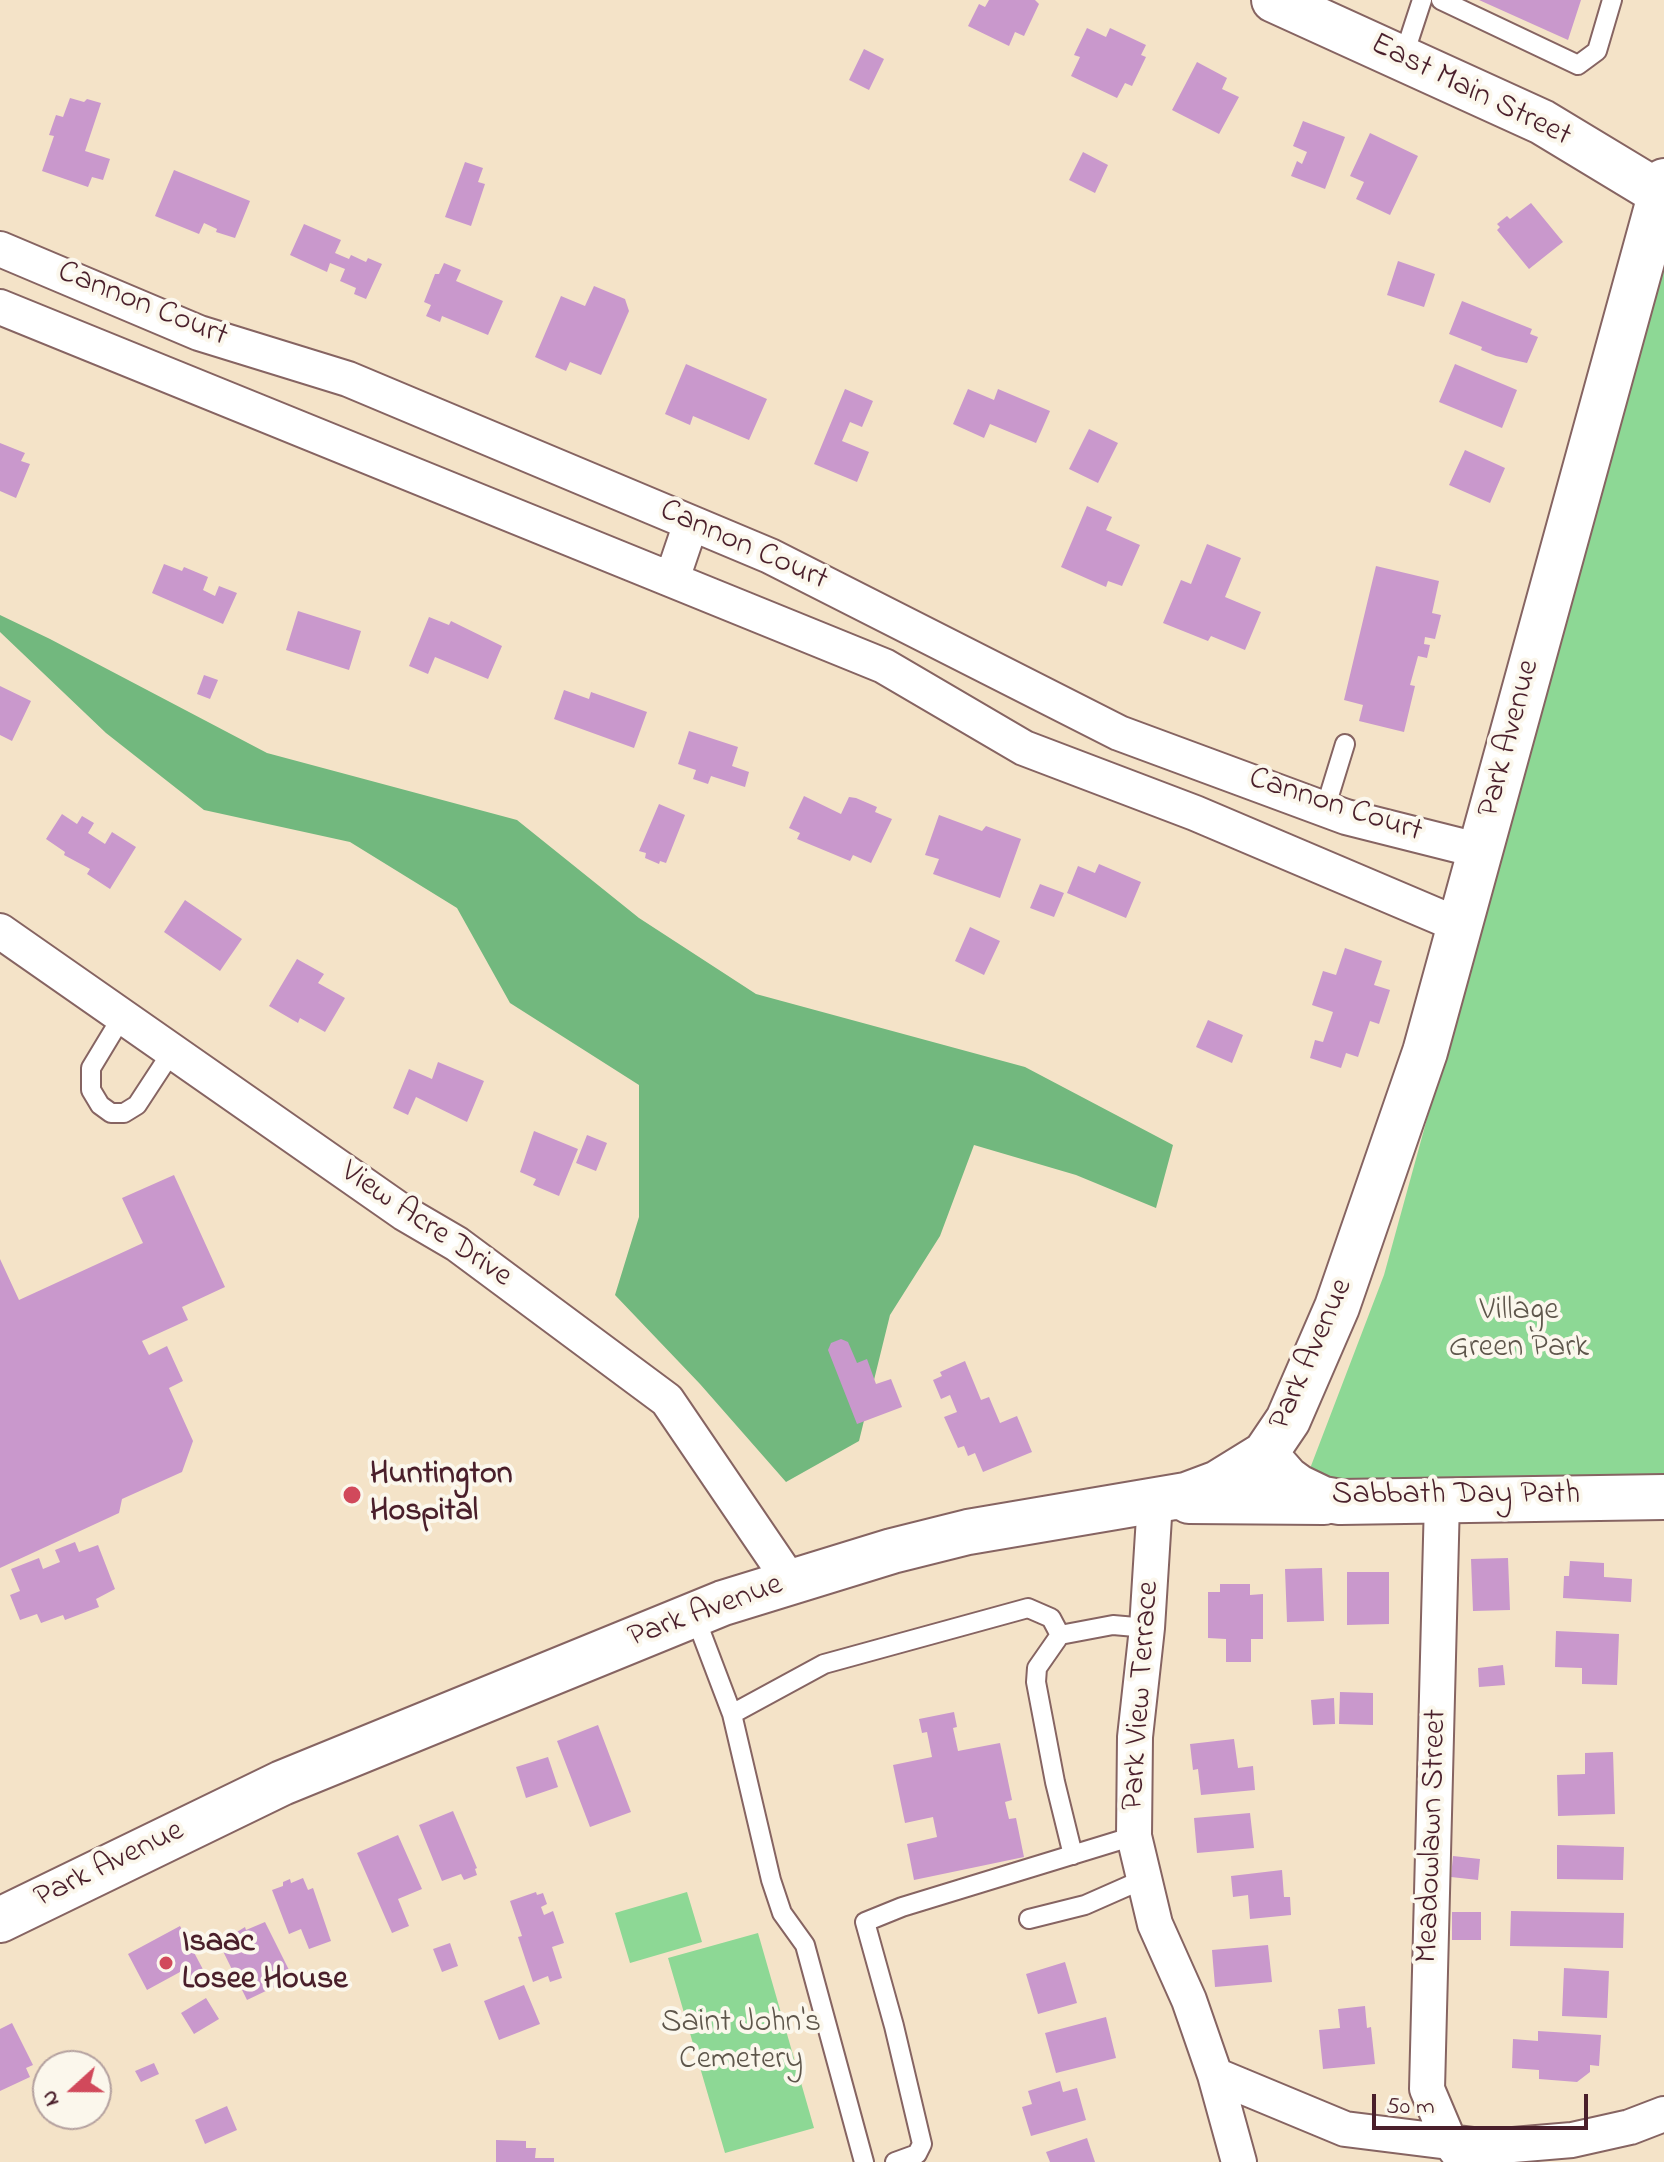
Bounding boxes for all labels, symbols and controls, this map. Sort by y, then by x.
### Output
street label: East Main Street [1363,27,1577,157]
street label: Cannon Court [51,255,233,357]
street label: Cannon Court [653,493,833,601]
street label: Park Avenue [1472,656,1550,822]
street label: Cannon Court [1244,761,1426,853]
street label: View Acre Drive [332,1155,518,1297]
street label: Park Avenue [1263,1273,1363,1437]
park label: Village Green Park [1449,1294,1589,1369]
place label: Huntington Hospital [370,1458,512,1533]
street label: Sabbath Day Path [1332,1478,1580,1516]
marker: Huntington Hospital [341,1484,363,1506]
street label: Park Avenue [624,1567,788,1659]
street label: Park View Terrace [1116,1580,1170,1812]
street label: Meadowlawn Street [1410,1708,1458,1964]
street label: Park Avenue [29,1813,191,1919]
place label: Isaac Losee House [182,1926,348,2001]
marker: Isaac Losee House [157,1954,175,1972]
park label: Saint John's Cemetery [661,2006,821,2081]
north arrow [32,2050,112,2130]
scale bar [1376,2078,1592,2128]
text: N [34,2085,69,2111]
text: 50 m [1386,2090,1435,2125]

